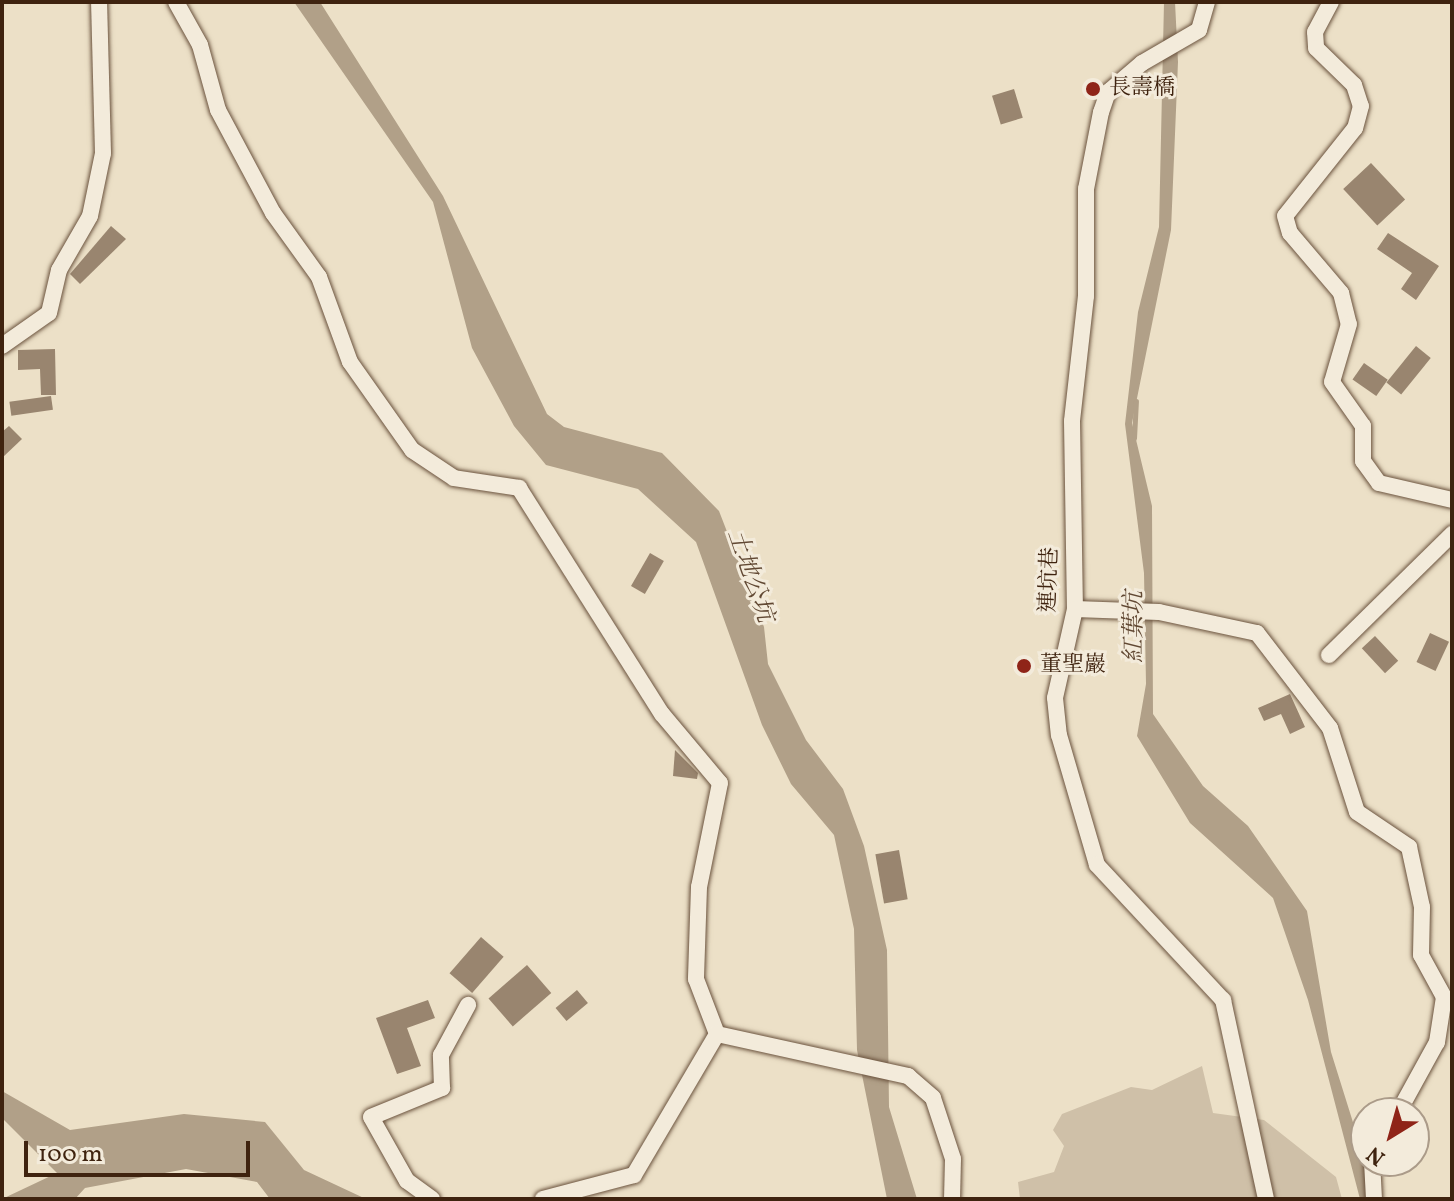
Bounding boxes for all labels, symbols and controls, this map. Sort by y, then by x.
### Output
place label: 長壽橋 [1109,76,1175,102]
marker: 長壽橋 [1084,80,1102,98]
water label: 土地公坑 [720,526,778,626]
street label: 連坑巷 [1036,547,1064,613]
water label: 紅葉坑 [1122,591,1150,663]
place label: 董聖巖 [1040,653,1106,679]
marker: 董聖巖 [1015,657,1033,675]
north arrow [1350,1097,1430,1177]
scale bar [28,1125,254,1175]
text: 100 m [38,1138,103,1172]
text: N [1361,1138,1392,1172]

